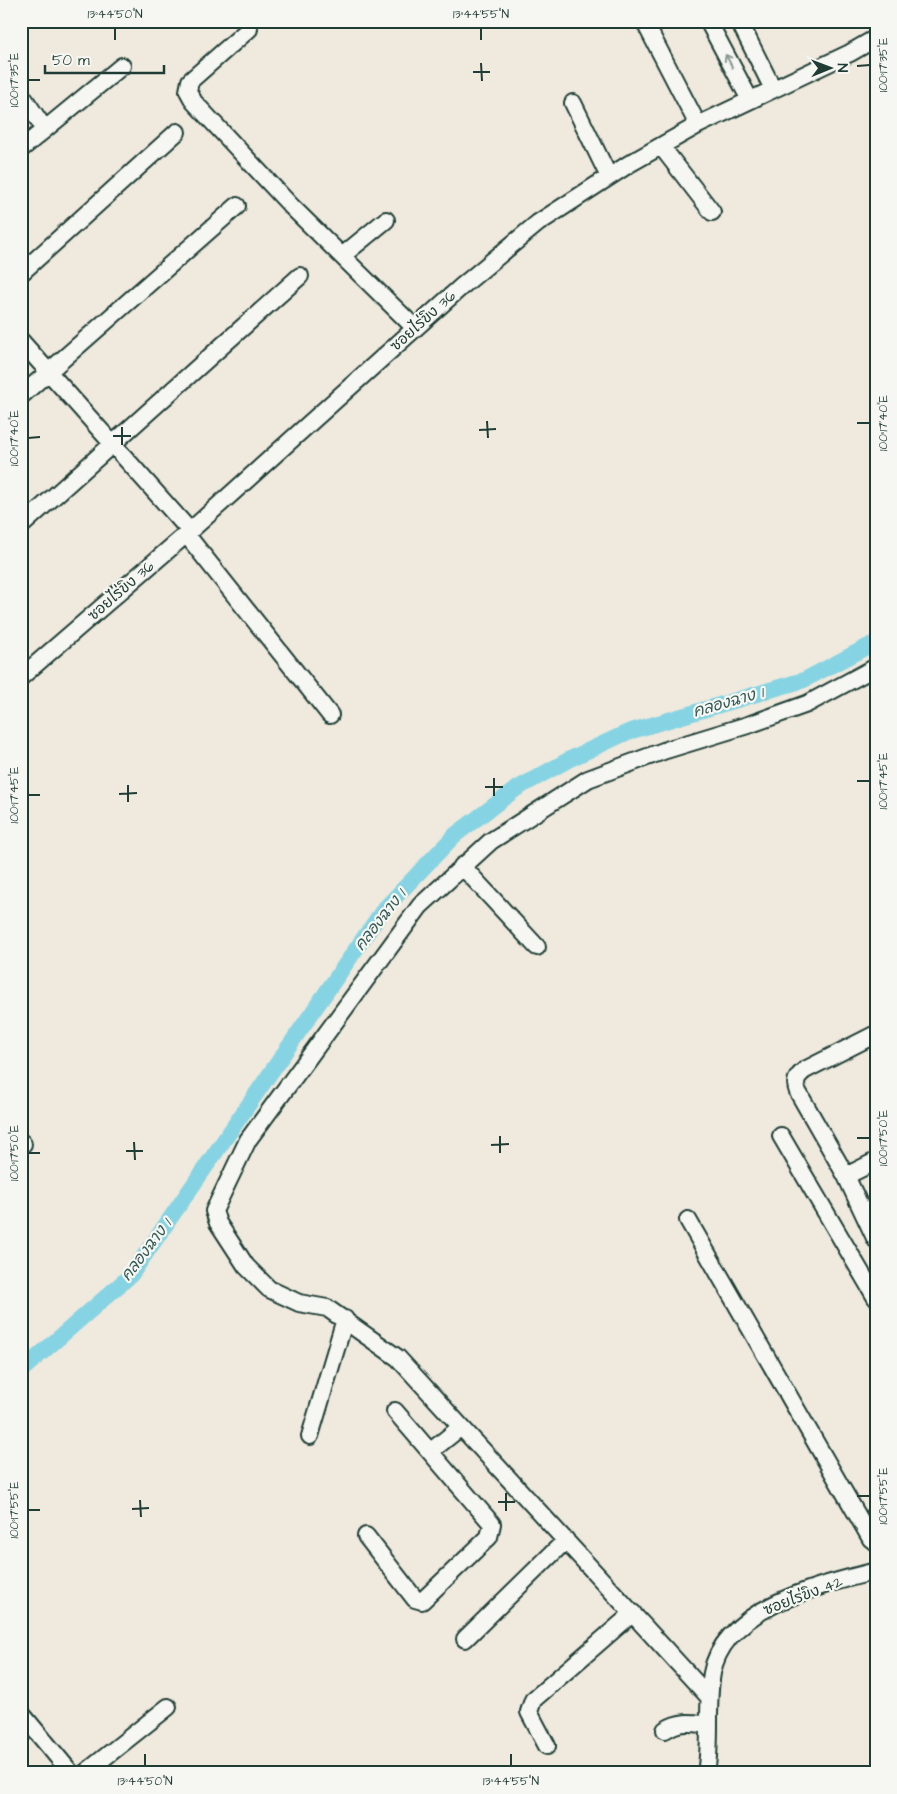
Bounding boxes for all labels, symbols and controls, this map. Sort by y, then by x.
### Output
text: 13°44'50"N [88,6,143,23]
text: 13°44'55"N [453,6,509,23]
text: 100°17'35"E [875,38,892,92]
scale bar [45,42,164,74]
north arrow [804,42,854,92]
text: 50 m [52,50,90,71]
text: 100°17'35"E [6,53,23,107]
one-way arrow [724,53,734,68]
text: N [832,63,852,73]
street label: ซอยไร่ขิง 36 [386,285,461,356]
text: 100°17'40"E [875,395,892,451]
text: 100°17'40"E [6,410,23,466]
street label: ซอยไร่ขิง 36 [83,556,159,626]
water label: คลองฉาง 1 [690,681,768,723]
text: 100°17'45"E [875,753,892,809]
text: 100°17'45"E [6,767,23,823]
water label: คลองฉาง 1 [349,883,412,955]
text: 100°17'50"E [875,1110,892,1166]
text: 100°17'50"E [6,1125,23,1181]
water label: คลองฉาง 1 [115,1213,178,1285]
text: 100°17'55"E [875,1467,892,1525]
text: 100°17'55"E [6,1481,23,1539]
street label: ซอยไร่ขิง 42 [760,1571,846,1621]
text: 13°44'50"N [118,1773,173,1790]
text: 13°44'55"N [483,1773,539,1790]

